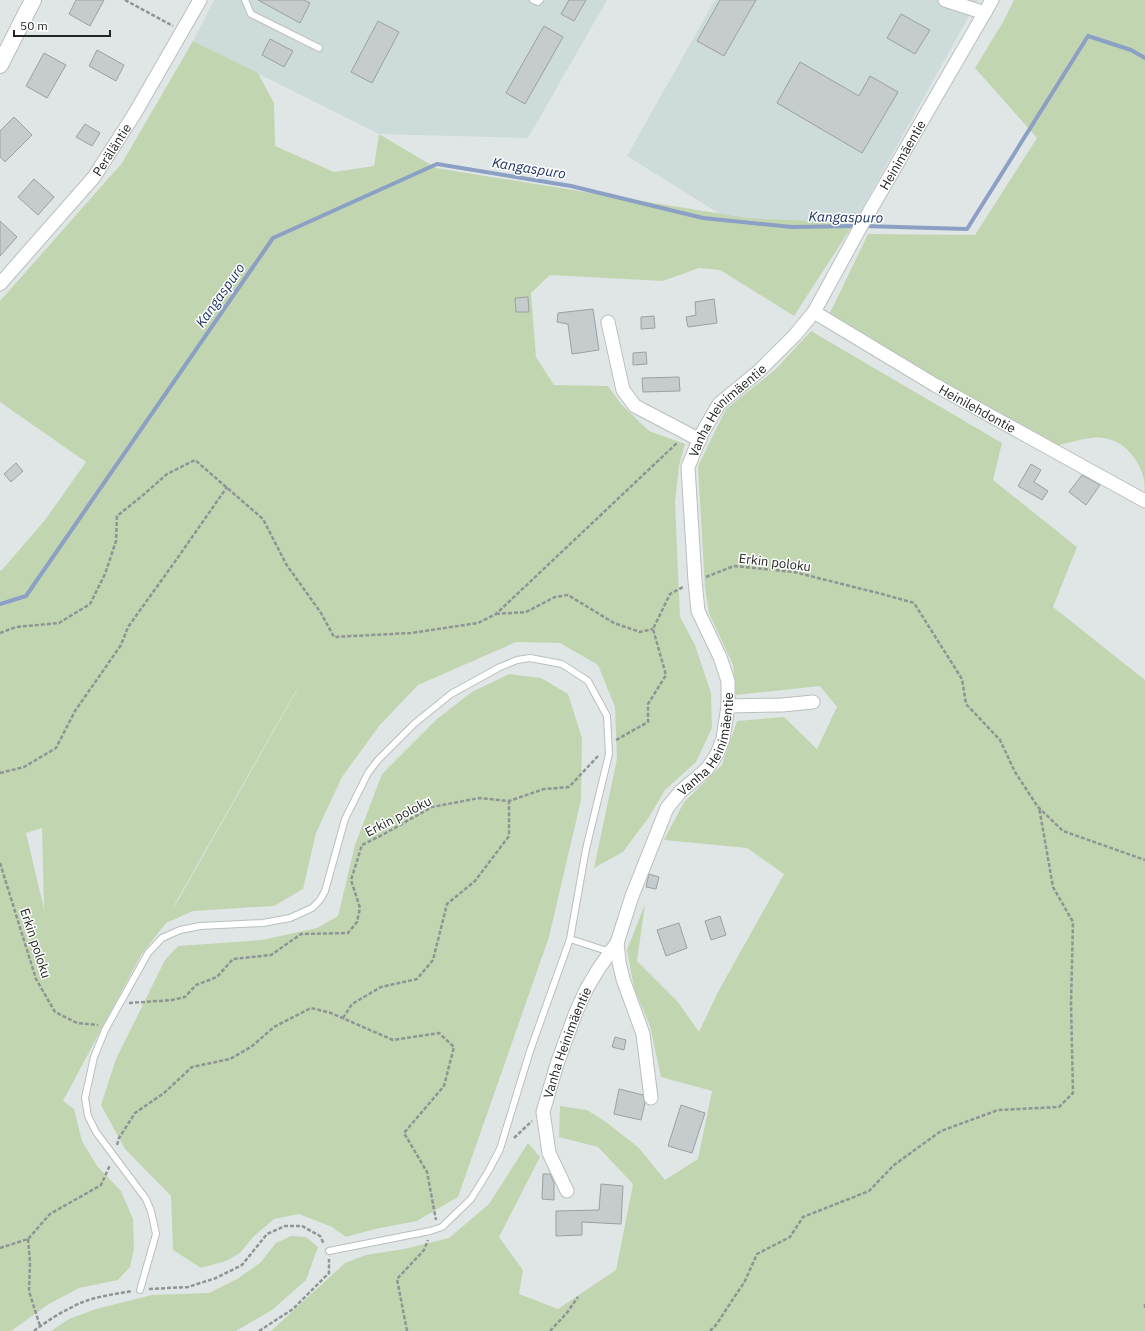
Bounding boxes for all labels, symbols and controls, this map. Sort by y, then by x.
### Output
scale bar [14,12,110,38]
text: 50 m [20,18,48,33]
street label: Heinimäentie [876,117,930,193]
street label: Peräläntie [89,120,135,179]
water label: Kangaspuro [491,153,568,183]
water label: Kangaspuro [809,207,884,227]
water label: Kangaspuro [191,259,249,331]
street label: Vanha Heinimäentie [685,361,770,460]
street label: Heinilehdontie [936,381,1019,437]
street label: Erkin poloku [738,550,812,575]
street label: Vanha Heinimäentie [674,692,737,799]
street label: Erkin poloku [362,792,434,841]
street label: Erkin poloku [16,906,55,980]
street label: Vanha Heinimäentie [539,984,595,1100]

